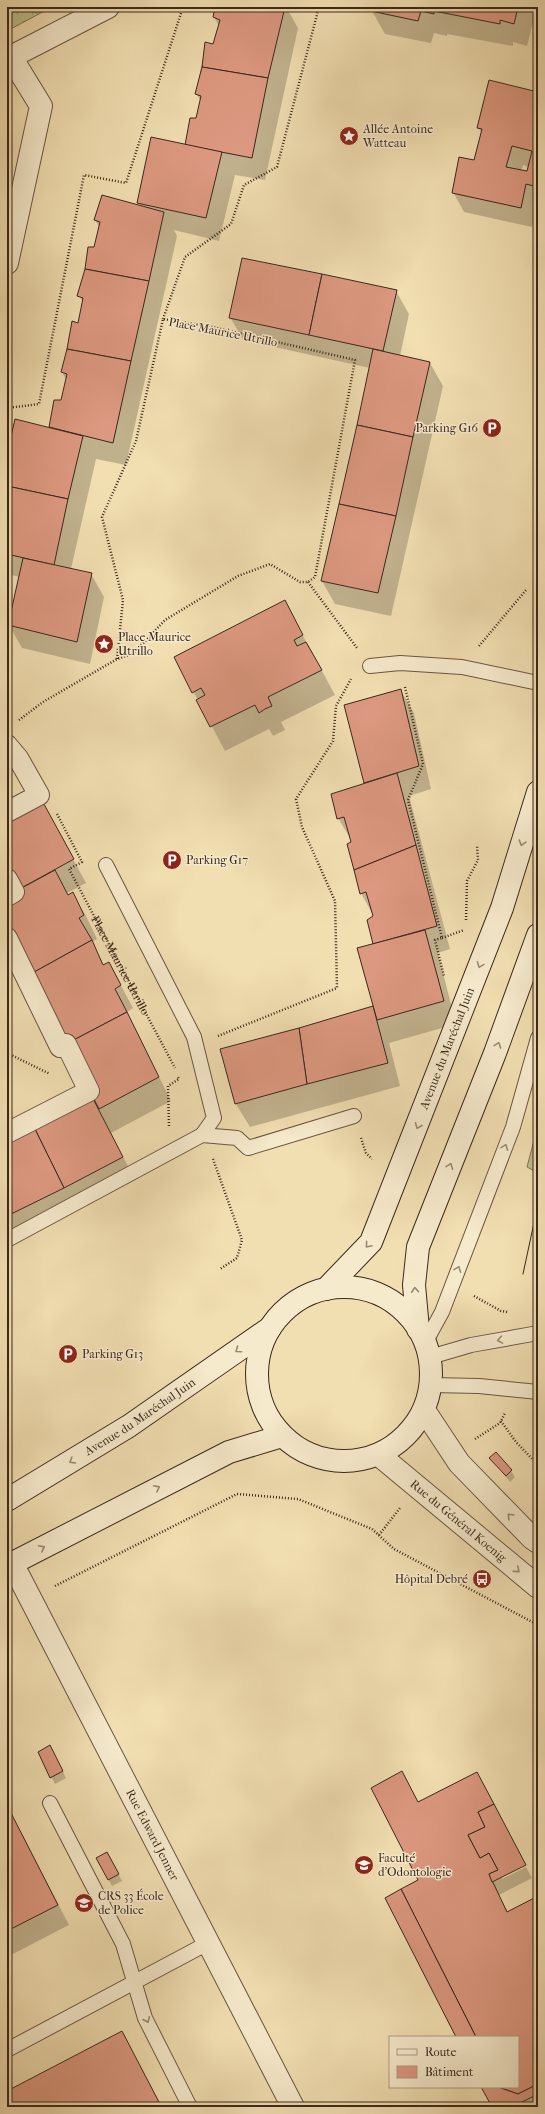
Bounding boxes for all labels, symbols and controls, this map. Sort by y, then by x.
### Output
place label: Allée Antoine Watteau [362,122,433,150]
place icon: Allée Antoine Watteau [338,125,360,147]
street label: Place Maurice Utrillo [167,315,279,349]
parking icon: Parking G16 [481,417,503,439]
place label: Parking G16 [415,421,478,435]
place label: Place Maurice Utrillo [118,630,191,658]
place icon: Place Maurice Utrillo [93,633,115,655]
one-way arrow [519,839,527,846]
parking icon: Parking G17 [161,849,183,871]
place label: Parking G17 [186,853,248,867]
street label: Place Maurice Utrillo [88,913,152,1017]
one-way arrow [477,962,485,969]
street label: Avenue du Maréchal Juin [416,985,477,1112]
one-way arrow [493,1042,501,1049]
one-way arrow [414,1122,422,1129]
one-way arrow [500,1144,508,1151]
one-way arrow [445,1163,453,1170]
one-way arrow [365,1241,372,1248]
one-way arrow [454,1265,462,1272]
one-way arrow [411,1287,419,1293]
one-way arrow [496,1335,503,1344]
parking icon: Parking G13 [57,1343,79,1365]
one-way arrow [236,1345,243,1352]
place label: Parking G13 [82,1347,143,1361]
street label: Avenue du Maréchal Juin [81,1375,198,1459]
one-way arrow [69,1456,76,1463]
street label: Rue du Général Koenig [407,1477,510,1565]
one-way arrow [153,1486,160,1493]
one-way arrow [507,1513,515,1521]
one-way arrow [37,1545,45,1553]
one-way arrow [512,1565,519,1572]
bus stop icon: Hôpital Debré [471,1568,493,1590]
place label: Hôpital Debré [395,1572,468,1586]
street label: Rue Edward Jenner [123,1787,182,1884]
place label: Faculté d'Odontologie [378,1851,452,1879]
school or university icon: Faculté d'Odontologie [353,1854,375,1876]
place label: CRS 33 École de Police [98,1888,164,1917]
school or university icon: CRS 33 École de Police [73,1892,95,1914]
one-way arrow [142,2016,150,2023]
legend [389,2036,519,2088]
text: Route [425,2045,457,2059]
text: Bâtiment [425,2065,474,2079]

